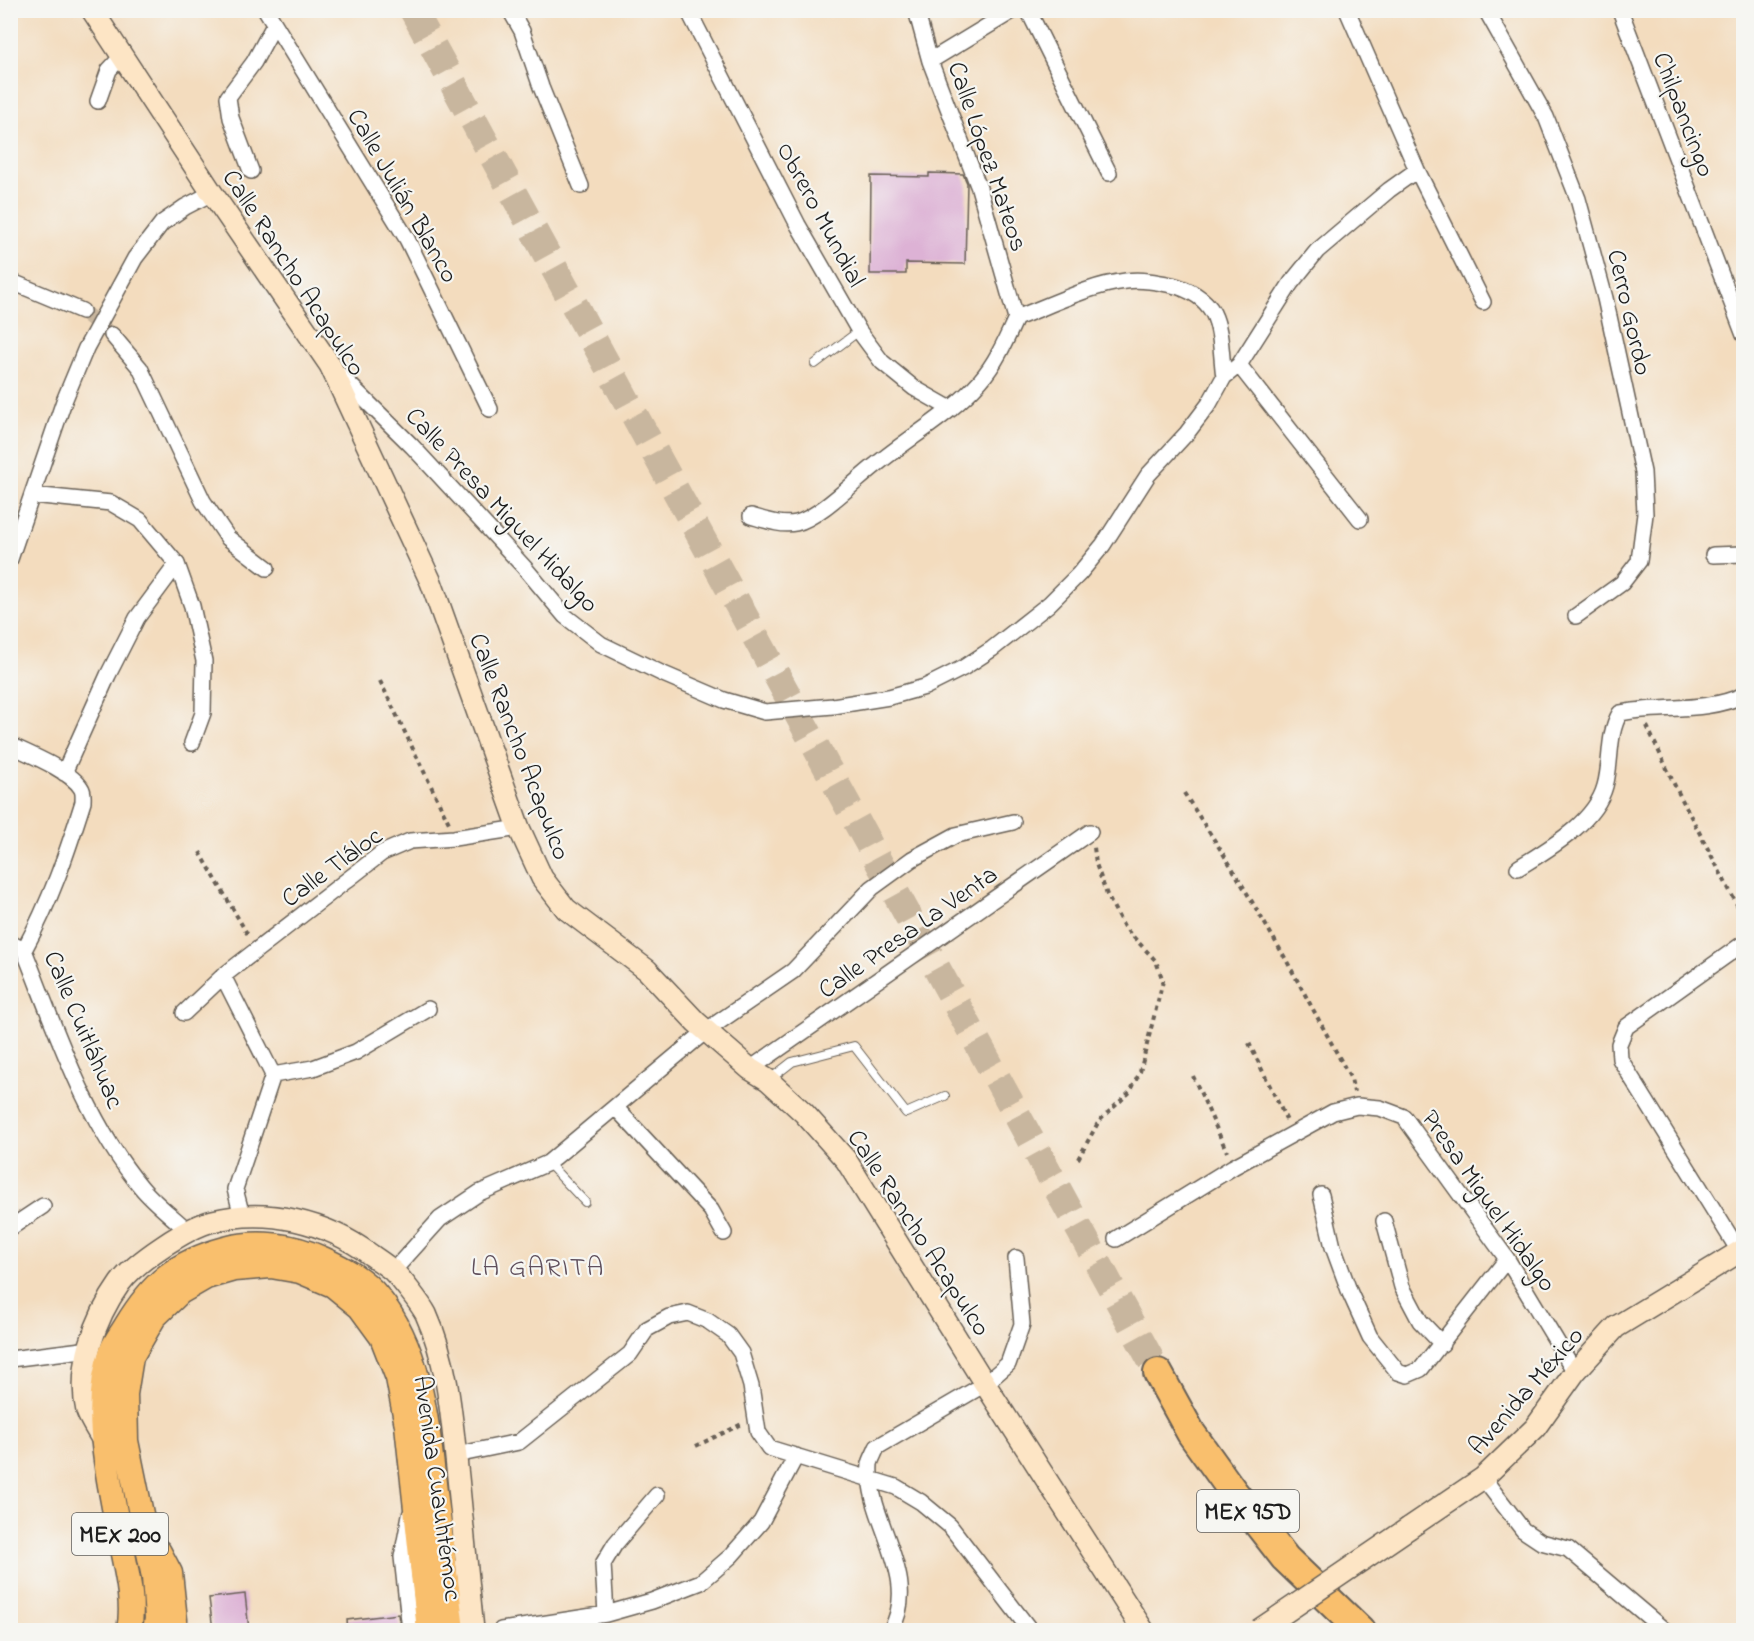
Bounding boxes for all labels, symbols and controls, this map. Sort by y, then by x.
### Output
street label: Chilpancingo [1641,47,1723,183]
street label: Calle López Mateos [936,57,1036,257]
street label: Calle Julián Blanco [336,102,467,291]
street label: Obrero Mundial [765,136,874,295]
street label: Calle Rancho Acapulco [211,163,374,385]
street label: Cerro Gordo [1595,246,1661,379]
street label: Calle Presa Miguel Hidalgo [395,399,607,623]
street label: Calle Rancho Acapulco [457,628,579,866]
street label: Calle Tláloc [274,818,392,918]
street label: Calle Presa La Venta [811,857,1006,1010]
street label: Calle Cuitláhuac [32,945,133,1115]
street label: Presa Miguel Hidalgo [1410,1103,1565,1300]
street label: Calle Rancho Acapulco [836,1123,999,1345]
district label: LA GARITA [471,1249,605,1288]
street label: Avenida México [1460,1319,1594,1465]
street label: Avenida Cuauhtémoc [401,1373,471,1604]
road number: MEX 95D [1197,1490,1299,1532]
road number: MEX 200 [72,1513,168,1555]

